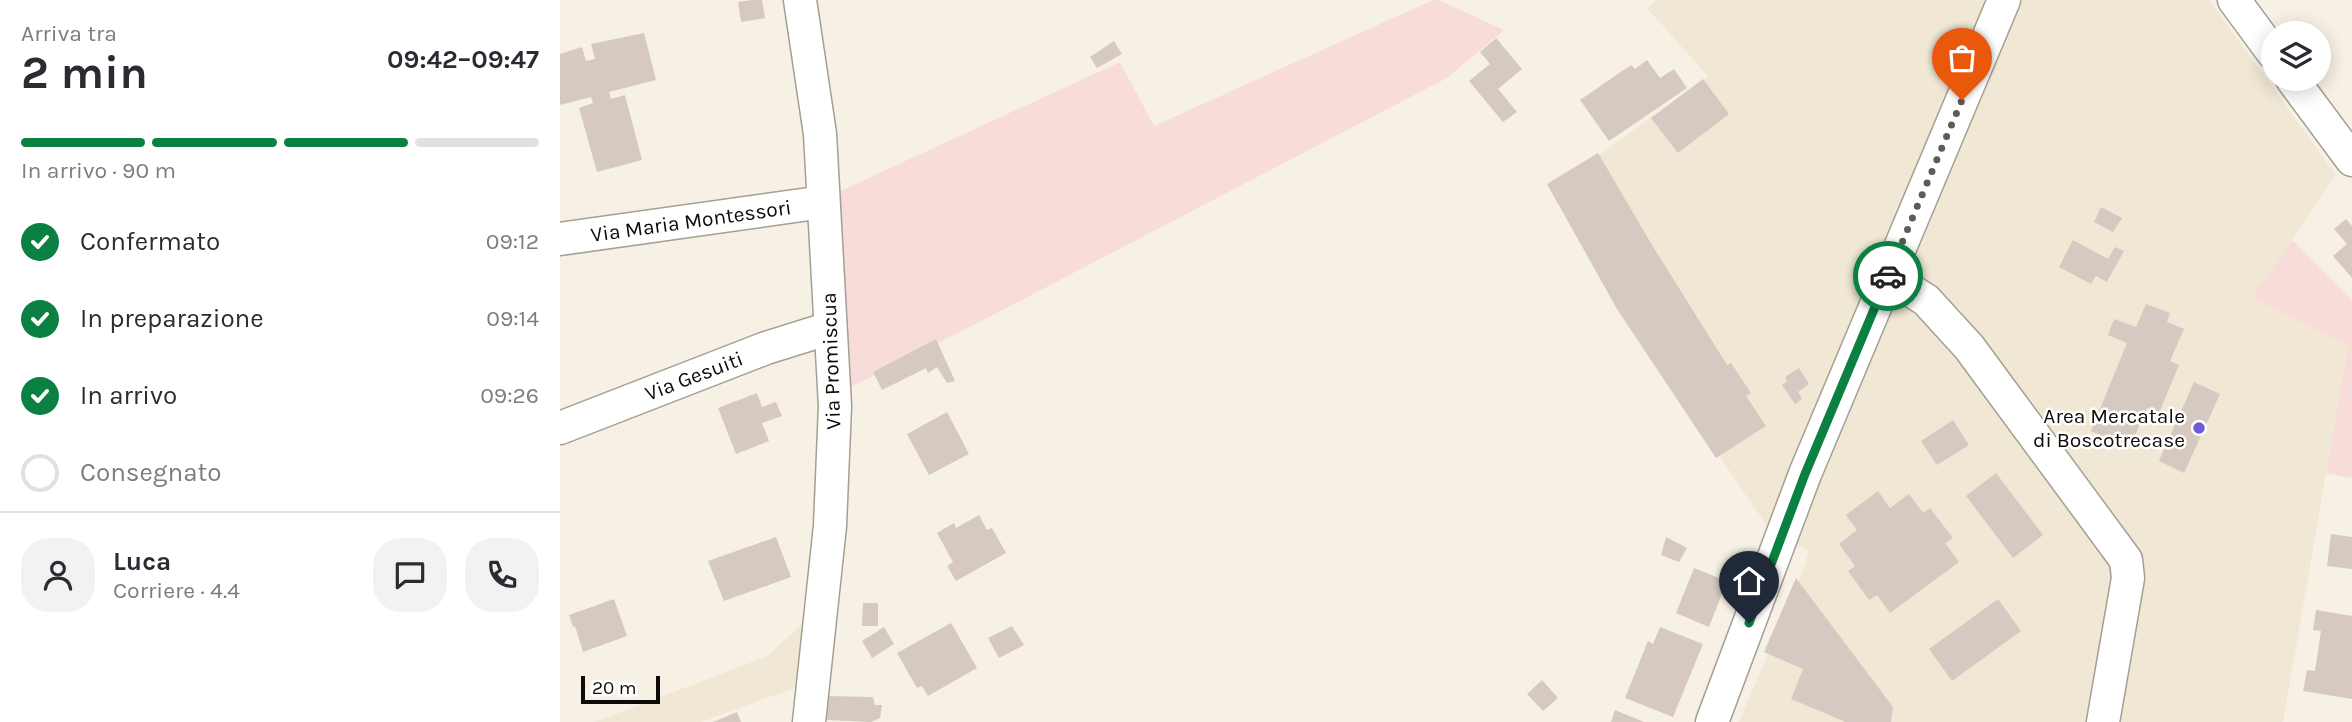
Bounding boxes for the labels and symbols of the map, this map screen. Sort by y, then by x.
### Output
pin [1932,28,1992,100]
street label: Via Maria Montessori [589,195,793,247]
courier [1853,241,1923,311]
street label: Via Promiscua [817,292,845,430]
street label: Via Gesuiti [642,346,746,406]
place label: Area Mercatale di Boscotrecase [2033,404,2185,452]
marker: Area Mercatale di Boscotrecase [2191,420,2207,436]
pin [1719,551,1779,623]
scale bar [581,673,660,705]

